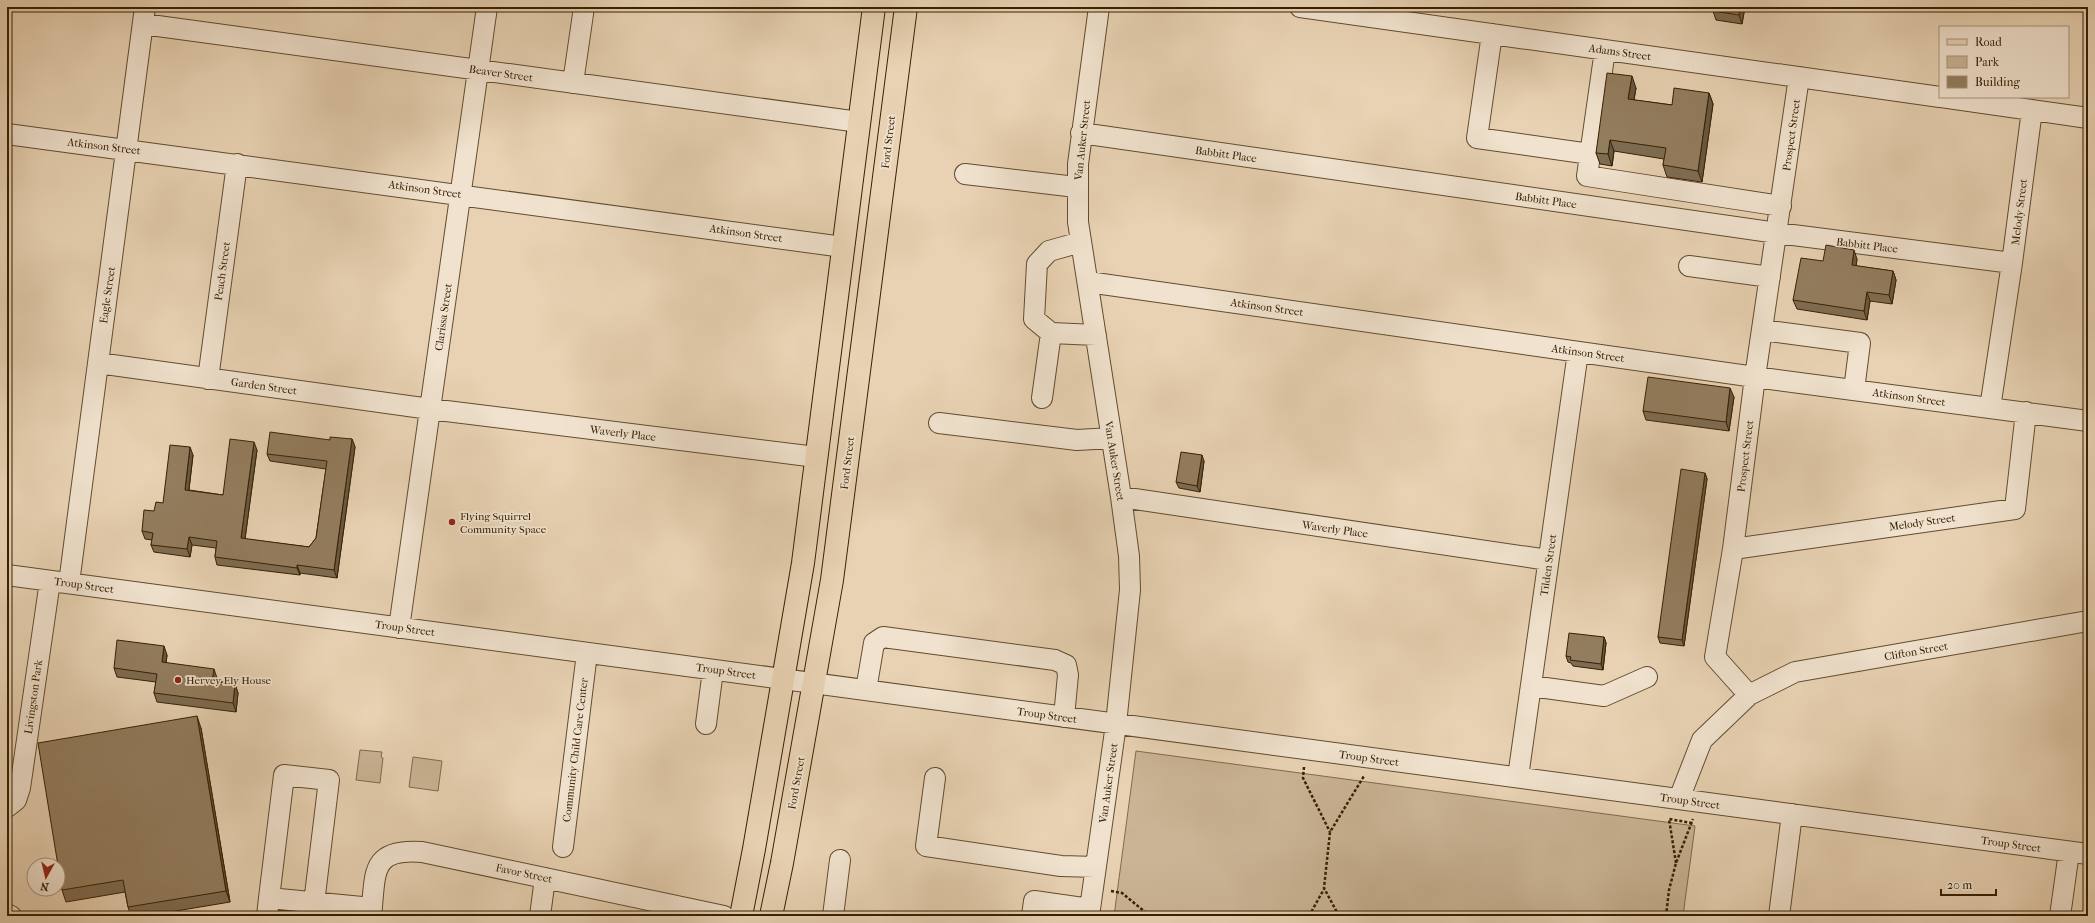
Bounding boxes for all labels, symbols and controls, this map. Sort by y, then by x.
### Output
legend [1939,26,2069,98]
text: Road [1975,35,2002,49]
street label: Adams Street [1587,42,1652,63]
text: Park [1975,55,2000,69]
street label: Beaver Street [468,63,534,84]
text: Building [1975,75,2020,89]
street label: Prospect Street [1780,98,1803,172]
street label: Van Auker Street [1072,99,1093,182]
street label: Ford Street [879,115,898,169]
street label: Atkinson Street [66,135,141,157]
street label: Babbitt Place [1194,144,1258,165]
street label: Atkinson Street [387,178,462,201]
street label: Melody Street [2009,178,2030,246]
street label: Babbitt Place [1514,190,1578,211]
street label: Atkinson Street [708,222,783,245]
street label: Babbitt Place [1835,235,1899,256]
street label: Peach Street [212,241,233,301]
street label: Eagle Street [97,266,118,324]
street label: Clarissa Street [432,282,455,352]
street label: Atkinson Street [1229,296,1304,319]
street label: Atkinson Street [1550,342,1625,365]
street label: Garden Street [230,375,298,398]
street label: Atkinson Street [1871,386,1946,409]
street label: Van Auker Street [1102,419,1127,502]
street label: Prospect Street [1735,419,1756,493]
street label: Waverly Place [588,423,657,444]
street label: Ford Street [838,436,857,490]
place label: Flying Squirrel Community Space [460,510,547,536]
street label: Melody Street [1888,511,1956,534]
marker: Flying Squirrel Community Space [447,517,457,527]
street label: Waverly Place [1300,518,1369,541]
street label: Tilden Street [1538,533,1559,597]
street label: Troup Street [53,575,115,596]
street label: Troup Street [374,618,436,639]
street label: Clifton Street [1883,639,1949,663]
street label: Livingston Park [22,659,45,735]
street label: Troup Street [695,661,757,682]
place label: Hervey Ely House [186,674,272,687]
marker: Hervey Ely House [173,675,183,685]
street label: Community Child Care Center [560,677,591,823]
street label: Troup Street [1016,705,1078,726]
street label: Van Auker Street [1096,742,1121,825]
street label: Troup Street [1338,748,1400,769]
street label: Ford Street [785,756,808,810]
street label: Troup Street [1659,791,1721,812]
street label: Troup Street [1980,834,2042,855]
north arrow [26,857,66,897]
street label: Favor Street [494,861,553,886]
scale bar [1941,871,1996,897]
text: 20 m [1947,878,1972,892]
text: N [39,879,50,893]

